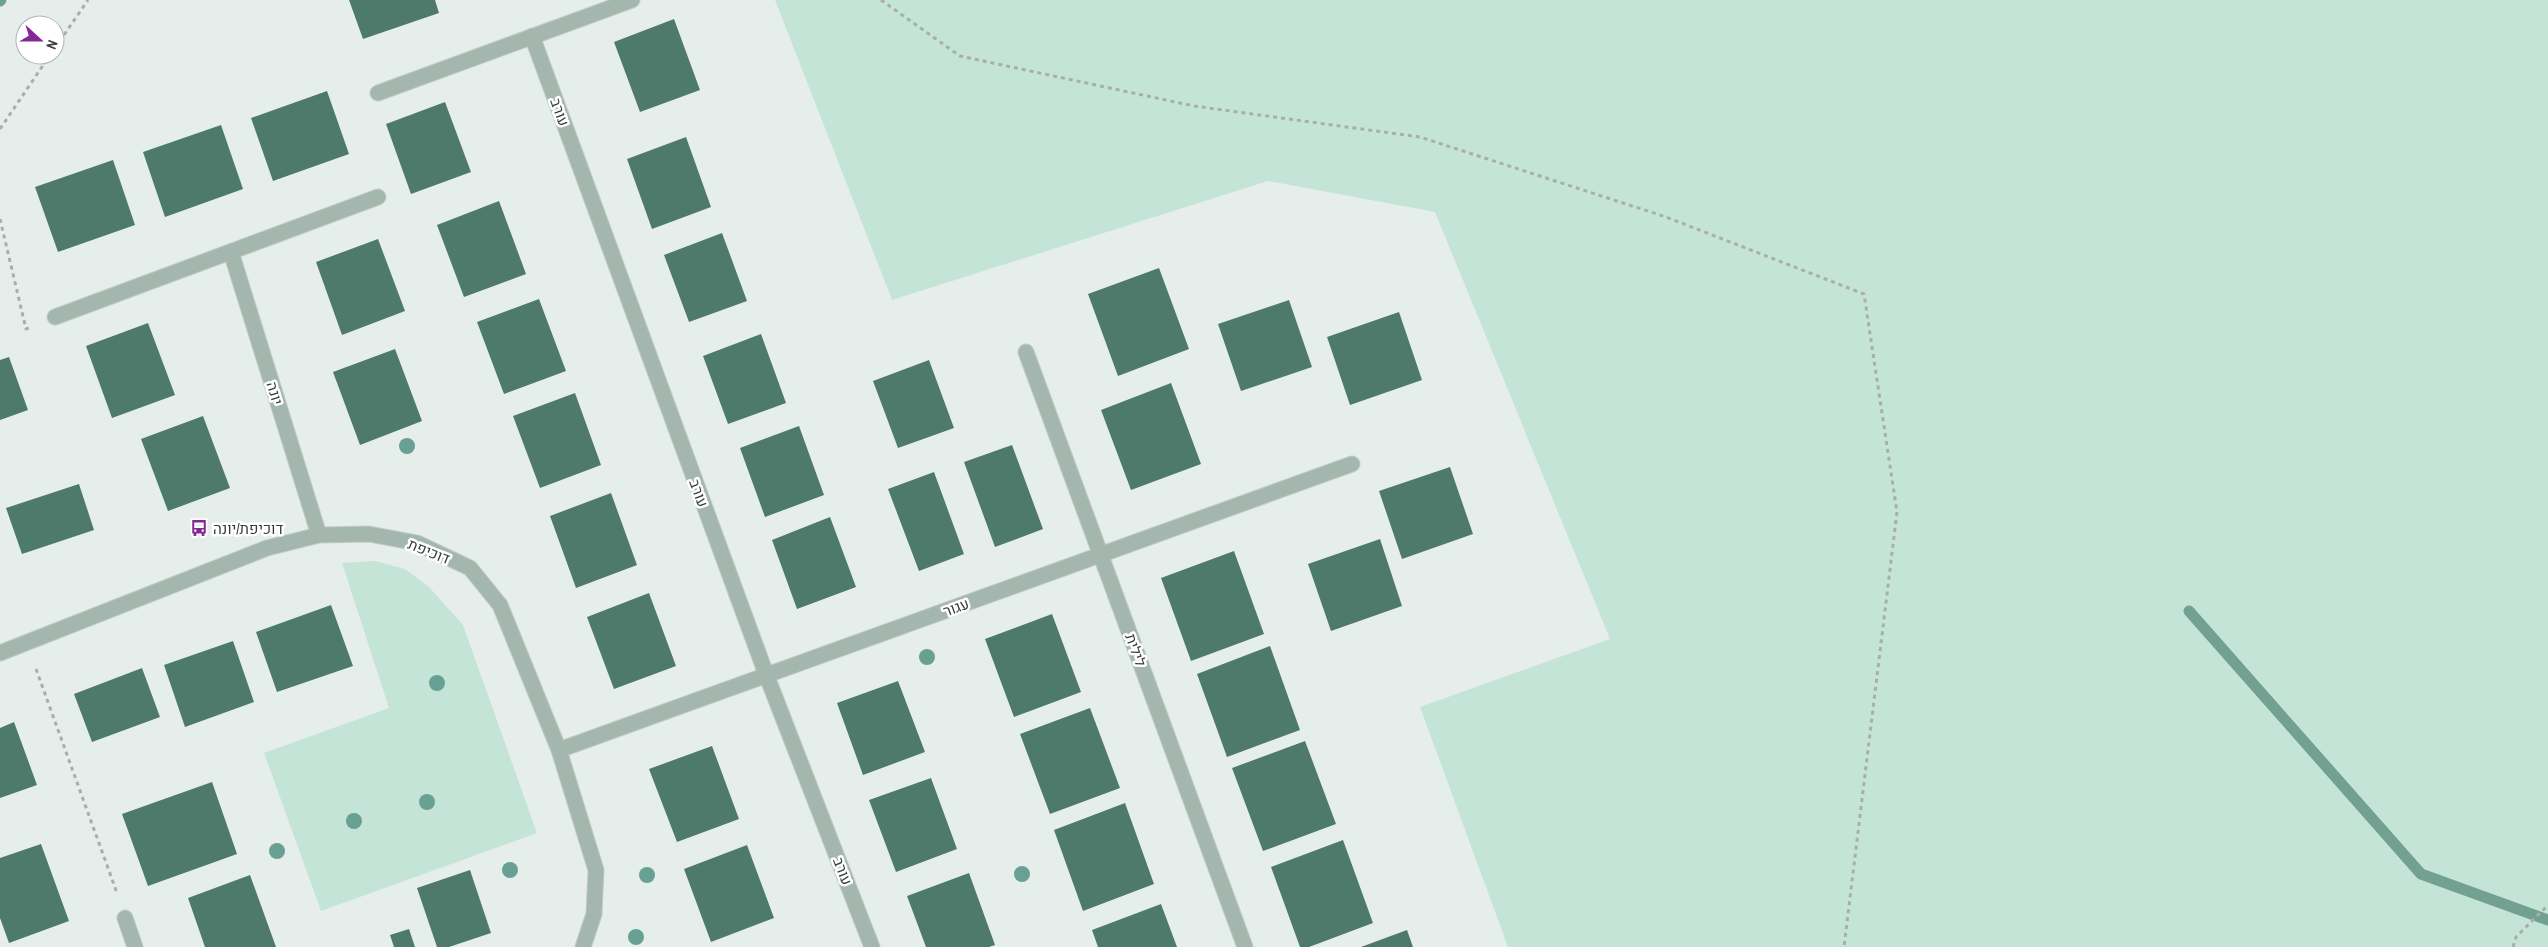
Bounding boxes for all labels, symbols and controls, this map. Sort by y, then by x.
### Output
north arrow [15,15,65,65]
text: N [42,38,62,52]
street label: עורב [545,95,575,129]
street label: יונה [262,379,288,407]
street label: עורב [684,476,714,510]
bus stop icon: דוכיפת/יונה [189,518,209,538]
place label: דוכיפת/יונה [213,518,283,539]
street label: דוכיפת [405,533,453,569]
street label: עגור [940,593,972,621]
street label: לילית [1120,631,1152,670]
street label: עורב [828,854,858,888]

